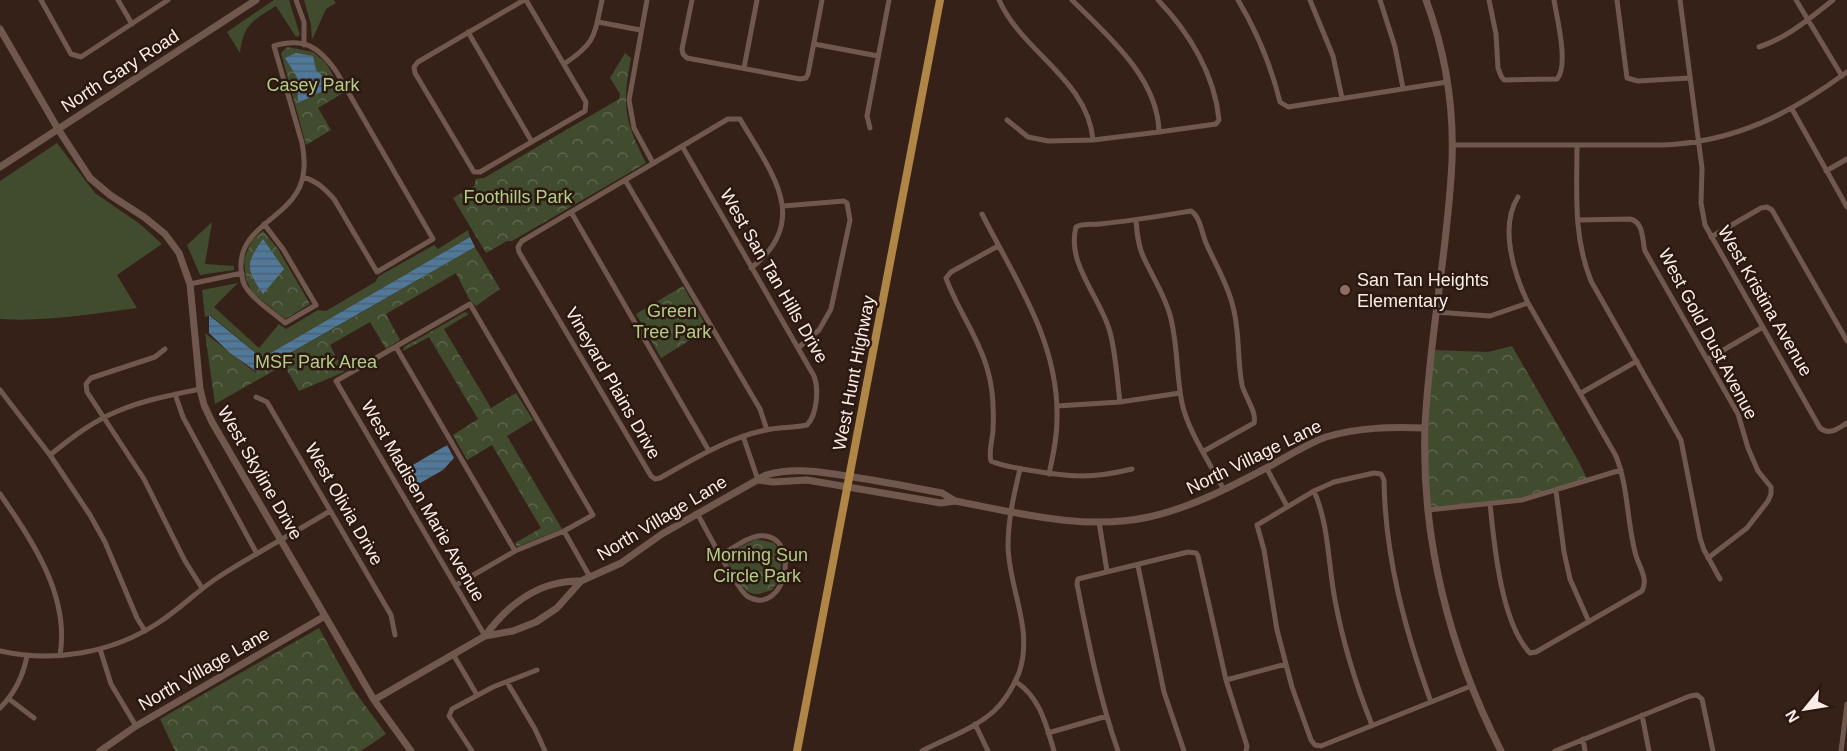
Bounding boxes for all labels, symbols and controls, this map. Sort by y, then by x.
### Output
street label: North Gary Road [57,26,183,116]
park label: Casey Park [266,75,361,95]
street label: West San Tan Hills Drive [716,186,832,366]
park label: Foothills Park [463,187,574,207]
street label: West Kristina Avenue [1714,222,1816,380]
street label: West Gold Dust Avenue [1654,245,1762,423]
place label: San Tan Heights Elementary [1357,270,1489,311]
marker: San Tan Heights Elementary [1338,283,1352,297]
street label: West Hunt Highway [829,294,879,452]
park label: Green Tree Park [633,301,712,342]
street label: Vineyard Plains Drive [561,304,665,462]
park label: MSF Park Area [255,352,378,372]
street label: West Madisen Marie Avenue [357,397,489,605]
street label: West Skyline Drive [214,403,306,543]
street label: North Village Lane [1183,416,1325,498]
street label: West Olivia Drive [301,439,387,569]
street label: North Village Lane [594,471,730,565]
park label: Morning Sun Circle Park [706,545,808,586]
street label: North Village Lane [135,623,273,715]
north arrow [1775,679,1835,739]
text: N [1782,707,1803,726]

